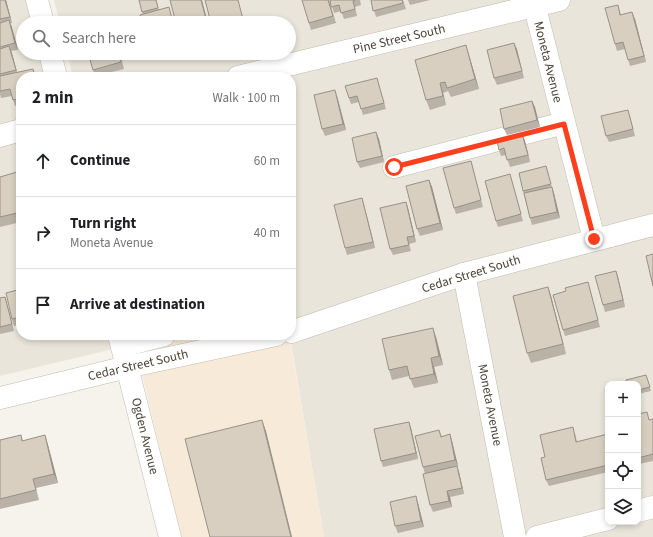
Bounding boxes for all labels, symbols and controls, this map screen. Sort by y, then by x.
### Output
search box [16,16,296,60]
street label: Moneta Avenue [529,19,567,105]
street label: Pine Street South [351,20,447,58]
icon: search [30,27,52,49]
text: Search here [62,28,136,49]
text: 2 min [32,86,73,110]
text: Walk · 100 m [212,89,280,107]
icon: ahead [32,150,54,172]
text: Continue [70,150,130,171]
text: 60 m [254,152,280,170]
route start [385,158,403,176]
text: Turn right [70,213,136,234]
icon: right [32,222,54,244]
text: 40 m [254,224,280,242]
route end [585,230,603,248]
text: Moneta Avenue [70,234,153,252]
street label: Cedar Street South [419,250,523,298]
icon: arrive [32,294,54,316]
text: Arrive at destination [70,294,205,315]
street label: Cedar Street South [86,345,190,385]
street label: Moneta Avenue [473,362,507,448]
map controls [605,381,641,525]
button: + [605,381,641,417]
street label: Ogden Avenue [127,396,163,476]
button: − [605,417,641,453]
button: locate [605,453,641,489]
button: layers [605,489,641,525]

